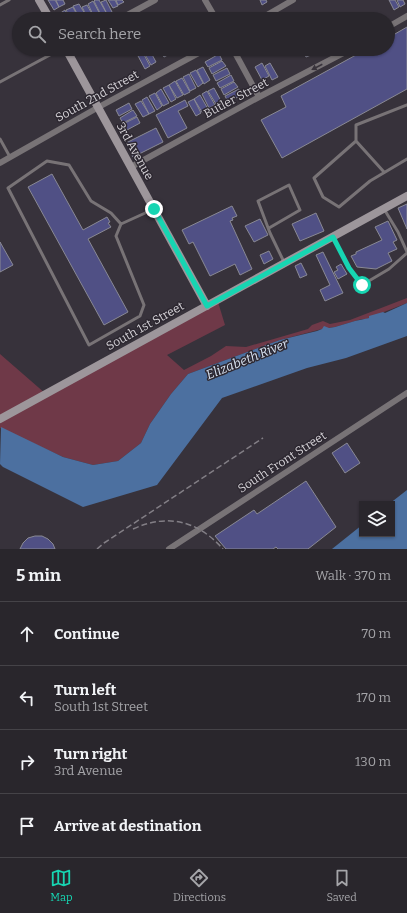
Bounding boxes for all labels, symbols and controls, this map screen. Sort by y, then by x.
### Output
search box [12,12,395,56]
icon: search [26,23,48,45]
text: Search here [58,25,141,43]
one-way arrow [311,64,323,70]
street label: South 2nd Street [53,67,142,125]
street label: Butler Street [201,75,271,121]
street label: 3rd Avenue [114,120,156,182]
route end [145,200,163,218]
route start [353,276,371,294]
street label: South 1st Street [104,299,187,353]
water label: Elizabeth River [204,335,291,382]
street label: South Front Street [235,428,329,496]
map controls [359,501,395,537]
button: layers [359,501,395,537]
text: 5 min [16,565,61,586]
text: Walk · 370 m [316,568,391,583]
icon: ahead [16,623,38,645]
text: Continue [54,625,120,643]
text: 70 m [361,626,391,641]
text: Turn left [54,681,116,699]
icon: left [16,687,38,709]
text: 170 m [356,690,391,705]
text: South 1st Street [54,699,148,714]
text: Turn right [54,745,127,763]
icon: right [16,751,38,773]
text: 130 m [355,754,391,769]
text: 3rd Avenue [54,763,123,778]
icon: arrive [16,815,38,837]
text: Arrive at destination [54,817,201,835]
tab: Map [50,867,72,904]
tab: Directions [173,867,226,904]
tab: Saved [326,867,357,904]

